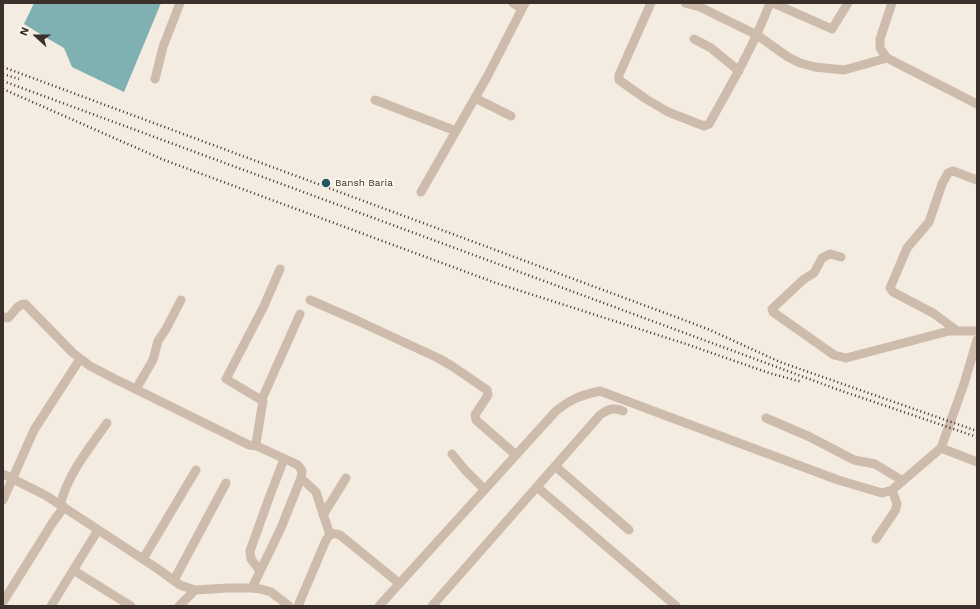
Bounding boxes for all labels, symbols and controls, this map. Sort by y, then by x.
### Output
north arrow [16,16,56,56]
text: N [17,25,32,38]
marker: Bansh Baria [320,177,332,189]
place label: Bansh Baria [335,177,393,189]

